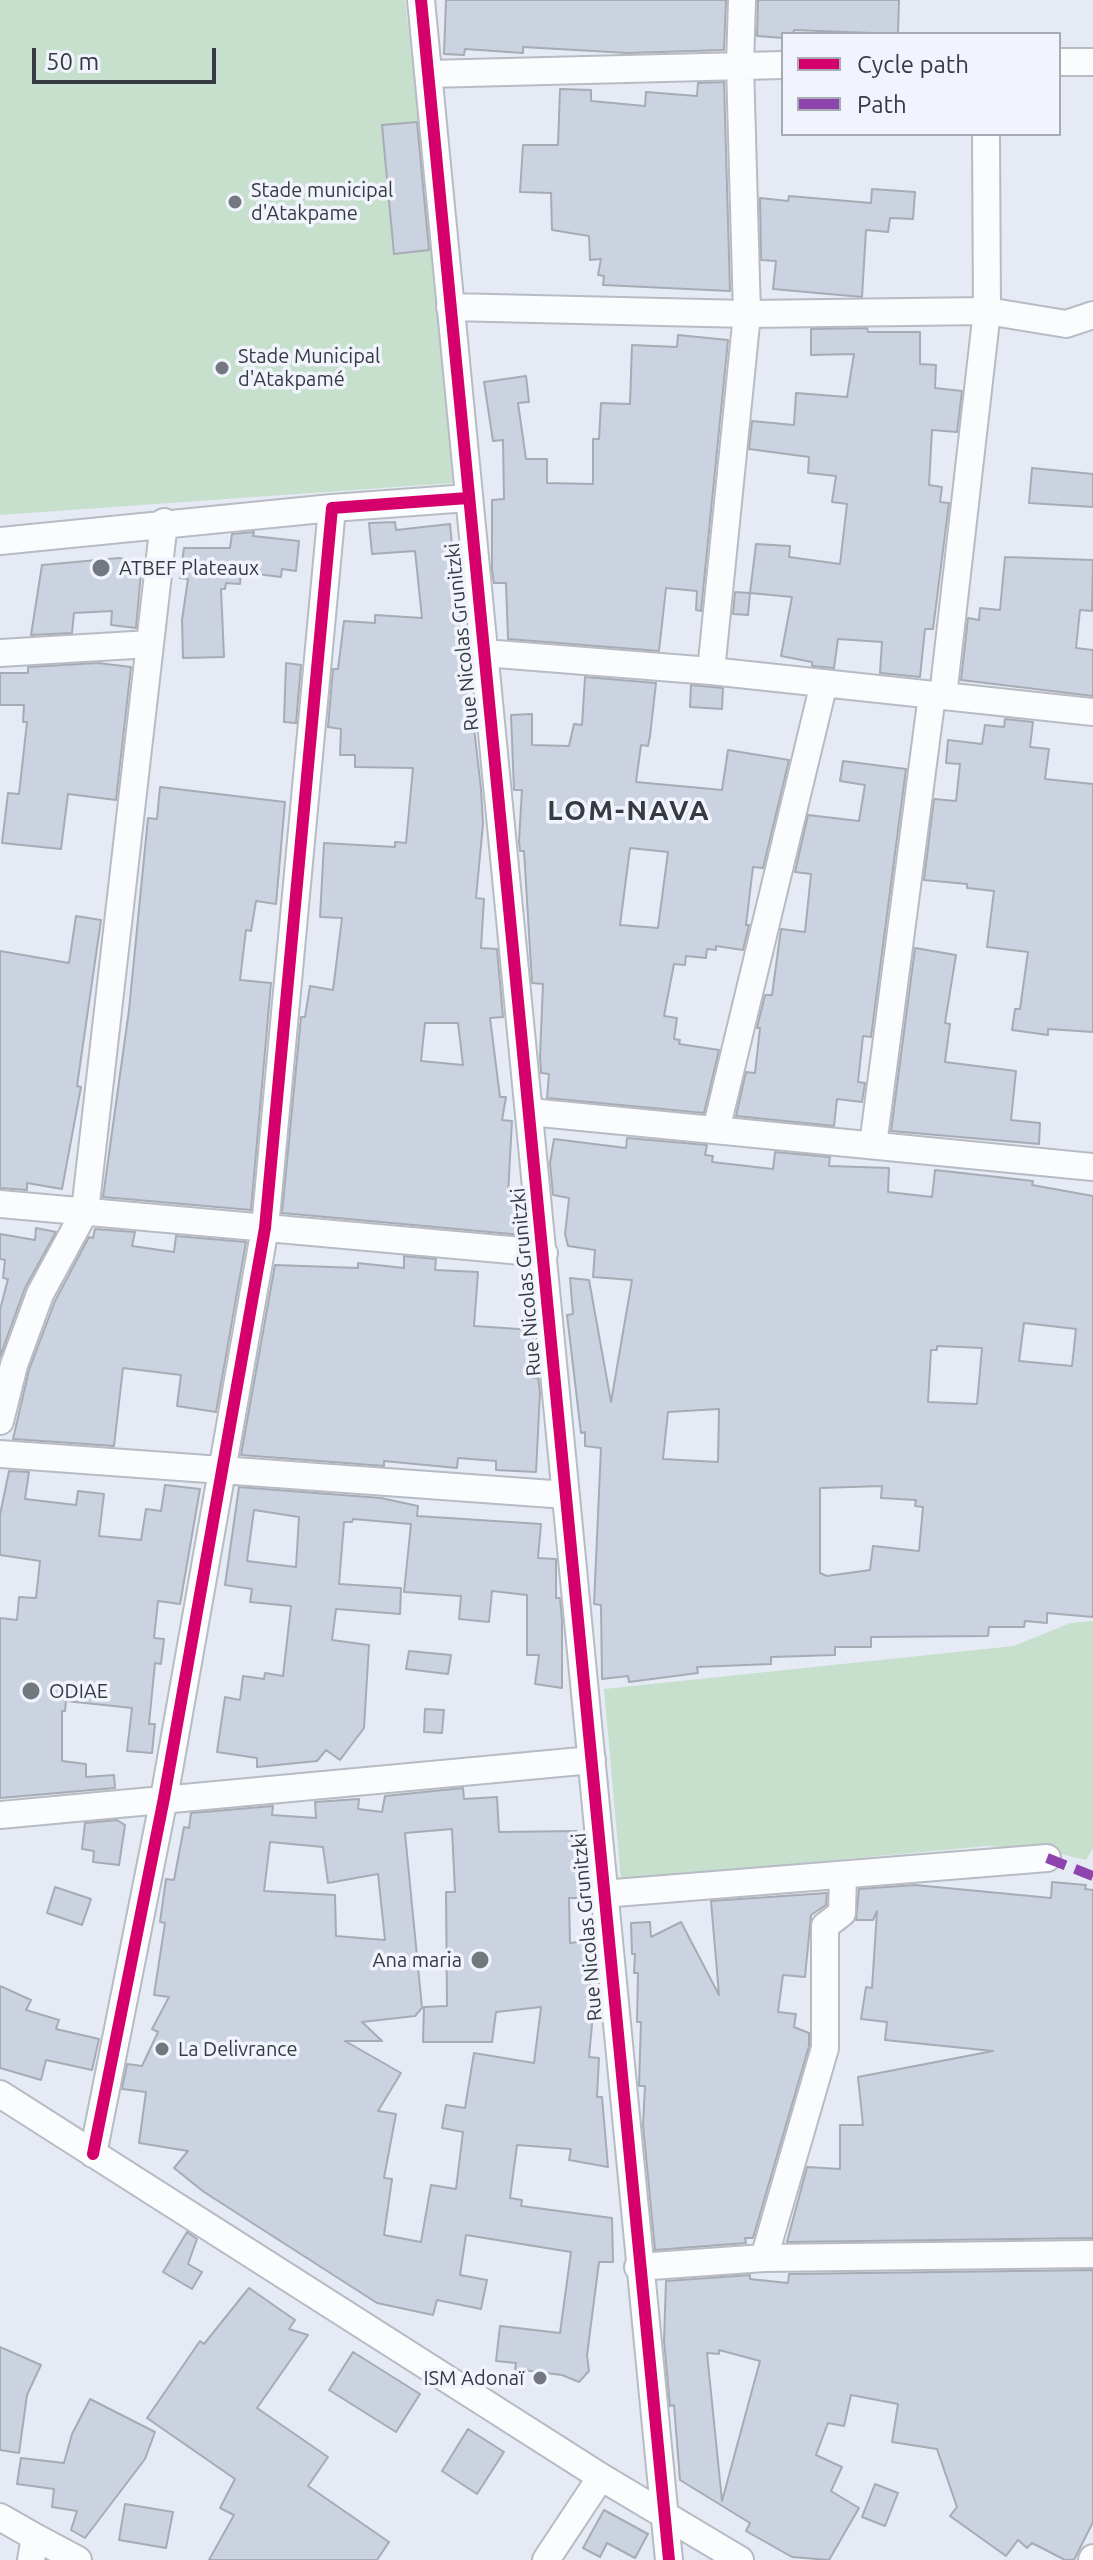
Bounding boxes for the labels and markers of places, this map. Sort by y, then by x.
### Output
place label: Stade municipal d'Atakpame [251,178,393,225]
marker: Stade municipal d'Atakpame [226,193,244,211]
place label: Stade Municipal d'Atakpamé [238,344,380,391]
marker: Stade Municipal d'Atakpamé [213,359,231,377]
place label: ATBEF Plateaux [119,556,259,580]
marker: ATBEF Plateaux [90,557,112,579]
place label: ODIAE [49,1679,108,1703]
marker: ODIAE [20,1680,42,1702]
place label: Ana maria [372,1948,462,1972]
marker: Ana maria [469,1949,491,1971]
place label: La Delivrance [178,2037,298,2061]
marker: La Delivrance [153,2040,171,2058]
place label: ISM Adonaï [424,2366,524,2390]
marker: ISM Adonaï [531,2369,549,2387]

